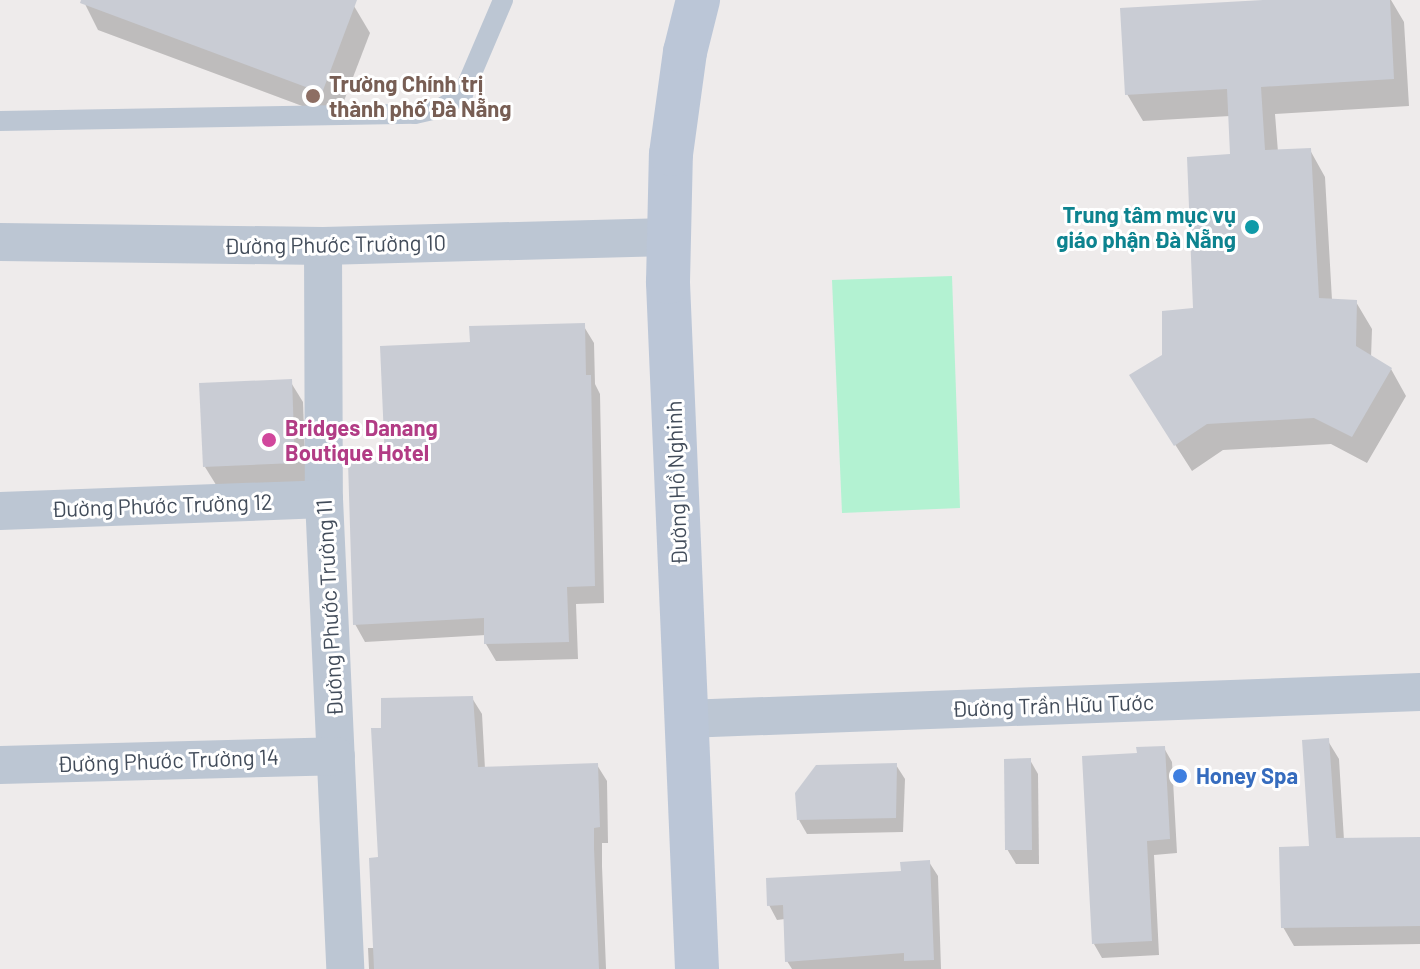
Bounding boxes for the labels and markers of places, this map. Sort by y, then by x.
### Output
place label: Trường Chính trị thành phố Đà Nẵng [329,70,512,122]
marker: Trường Chính trị thành phố Đà Nẵng [304,87,322,105]
place label: Trung tâm mục vụ giáo phận Đà Nẵng [1056,201,1236,252]
marker: Trung tâm mục vụ giáo phận Đà Nẵng [1243,218,1261,236]
place label: Bridges Danang Boutique Hotel [285,414,438,466]
marker: Bridges Danang Boutique Hotel [260,431,278,449]
place label: Honey Spa [1196,763,1298,789]
marker: Honey Spa [1171,767,1189,785]

